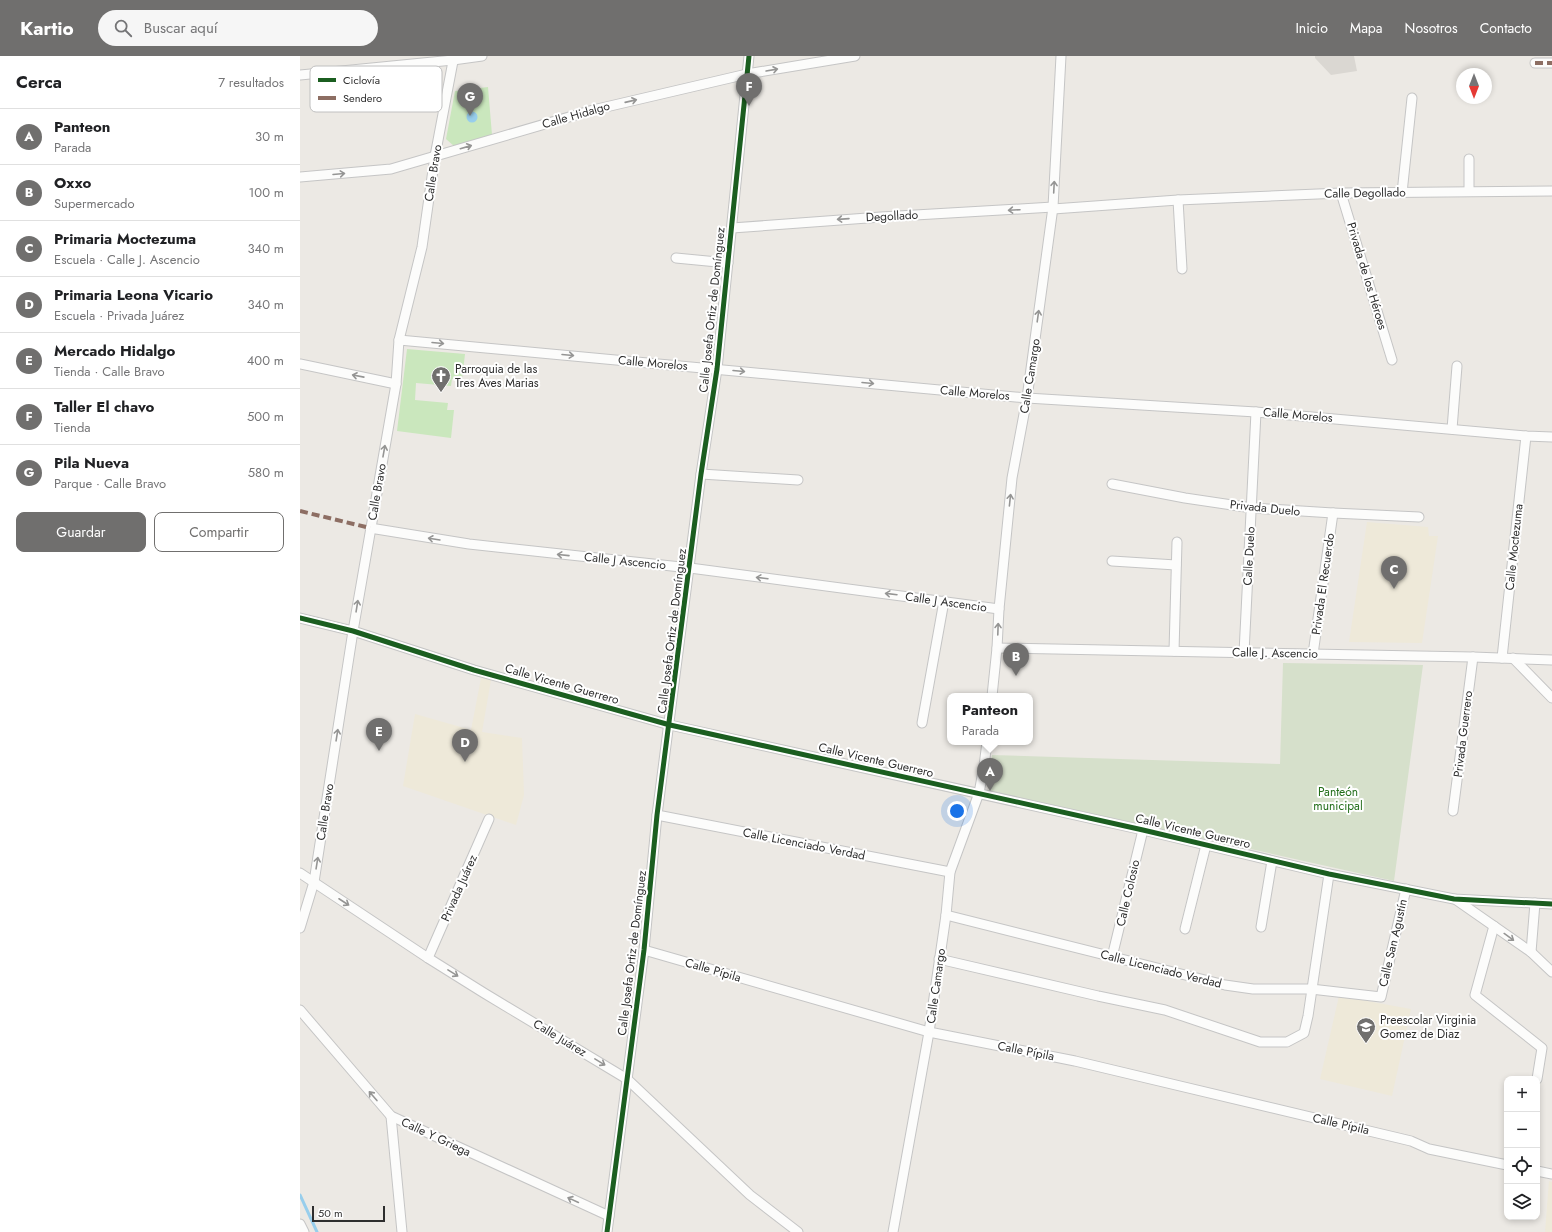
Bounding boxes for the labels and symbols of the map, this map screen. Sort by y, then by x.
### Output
legend [310,66,442,112]
one-way arrow [765,66,778,74]
north arrow [1456,68,1492,104]
text: Ciclovía [343,72,380,88]
pin: F [736,73,762,106]
pin: G [457,83,483,116]
text: Sendero [343,90,382,106]
street label: Calle Hidalgo [540,97,612,133]
one-way arrow [624,97,637,104]
street label: Calle Bravo [420,143,446,203]
one-way arrow [459,143,472,150]
one-way arrow [332,170,345,177]
one-way arrow [1051,181,1058,194]
street label: Calle Degollado [1324,183,1406,203]
street label: Degollado [865,206,919,226]
one-way arrow [1008,206,1021,213]
one-way arrow [837,216,850,223]
street label: Privada de los Héroes [1342,220,1392,332]
street label: Calle Josefa Ortiz de Domínguez [694,226,730,394]
one-way arrow [1034,310,1042,323]
street label: Calle Camargo [1015,337,1045,415]
one-way arrow [431,340,444,347]
one-way arrow [561,351,574,359]
street label: Calle Morelos [617,351,689,375]
place label: Parroquia de las Tres Aves Marias [455,360,539,392]
church icon: Parroquia de las Tres Aves Marias [430,365,452,393]
one-way arrow [732,367,745,375]
one-way arrow [352,372,365,380]
one-way arrow [861,380,874,387]
street label: Calle Morelos [939,381,1011,405]
street label: Calle Morelos [1262,403,1334,427]
one-way arrow [380,444,388,457]
street label: Calle Bravo [363,462,391,522]
one-way arrow [1006,494,1013,507]
street label: Privada Duelo [1229,495,1302,521]
street label: Calle Moctezuma [1501,503,1528,591]
street label: Calle Duelo [1238,526,1260,586]
street label: Privada El Recuerdo [1307,532,1339,636]
one-way arrow [428,535,441,543]
street label: Calle Josefa Ortiz de Domínguez [653,547,691,715]
street label: Calle J Ascencio [583,548,667,574]
one-way arrow [557,551,570,558]
pin: C [1381,556,1407,589]
one-way arrow [756,574,769,581]
street label: Calle J Ascencio [904,587,988,617]
one-way arrow [885,591,898,598]
one-way arrow [353,600,361,613]
one-way arrow [994,623,1002,636]
pin: B [1003,643,1029,676]
street label: Calle J. Ascencio [1232,643,1318,663]
street label: Calle Vicente Guerrero [503,659,621,709]
street label: Privada Guerrero [1449,689,1477,778]
pin: E [366,718,392,751]
one-way arrow [333,729,341,742]
pin: D [452,729,478,762]
street label: Calle Vicente Guerrero [817,738,936,782]
pin: A [977,758,1003,791]
street label: Calle Bravo [312,782,338,842]
park label: Panteón municipal [1313,783,1363,815]
your location [947,801,967,821]
street label: Calle Vicente Guerrero [1134,809,1253,853]
street label: Calle Licenciado Verdad [741,823,867,865]
street label: Privada Juárez [436,851,482,924]
one-way arrow [313,857,321,870]
street label: Calle Colosio [1112,857,1145,928]
street label: Calle Josefa Ortiz de Domínguez [613,869,651,1037]
street label: Calle San Agustín [1374,897,1412,989]
one-way arrow [338,898,349,906]
one-way arrow [1504,933,1515,941]
street label: Calle Licenciado Verdad [1098,945,1224,993]
street label: Calle Camargo [922,947,950,1025]
street label: Calle Pípila [683,953,743,987]
one-way arrow [447,970,459,978]
place label: Preescolar Virginia Gomez de Diaz [1380,1011,1476,1043]
street label: Calle Juárez [530,1015,591,1061]
school or university icon: Preescolar Virginia Gomez de Diaz [1355,1016,1377,1044]
street label: Calle Pípila [996,1037,1056,1065]
one-way arrow [594,1059,606,1067]
one-way arrow [369,1090,378,1101]
street label: Calle Pípila [1311,1109,1371,1139]
street label: Calle Y Griega [398,1113,474,1161]
one-way arrow [568,1196,580,1203]
scale bar [312,1204,385,1223]

